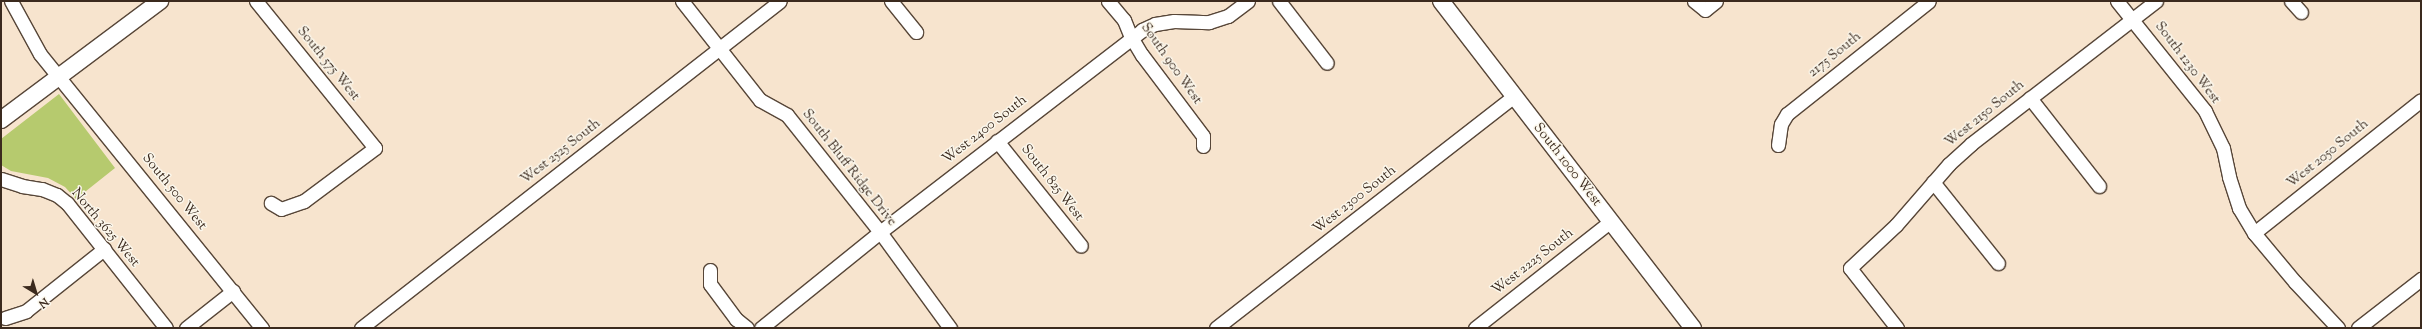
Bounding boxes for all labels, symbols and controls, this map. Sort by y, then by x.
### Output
street label: South 1230 West [2151,19,2223,107]
street label: South 900 West [1137,20,1205,108]
street label: South 575 West [293,24,363,104]
street label: 2175 South [1805,29,1865,81]
street label: West 2150 South [1942,77,2028,151]
street label: West 2400 South [940,92,1030,168]
street label: South Bluff Ridge Drive [798,106,900,230]
street label: West 2525 South [518,116,604,188]
street label: West 2050 South [2284,116,2372,192]
street label: South 1000 West [1529,120,1605,210]
street label: South 825 West [1017,141,1087,225]
street label: South 500 West [138,150,210,234]
street label: West 2300 South [1310,162,1400,238]
street label: North 3625 West [67,185,143,271]
street label: West 2225 South [1489,225,1577,299]
north arrow [16,273,56,313]
text: N [35,293,52,311]

